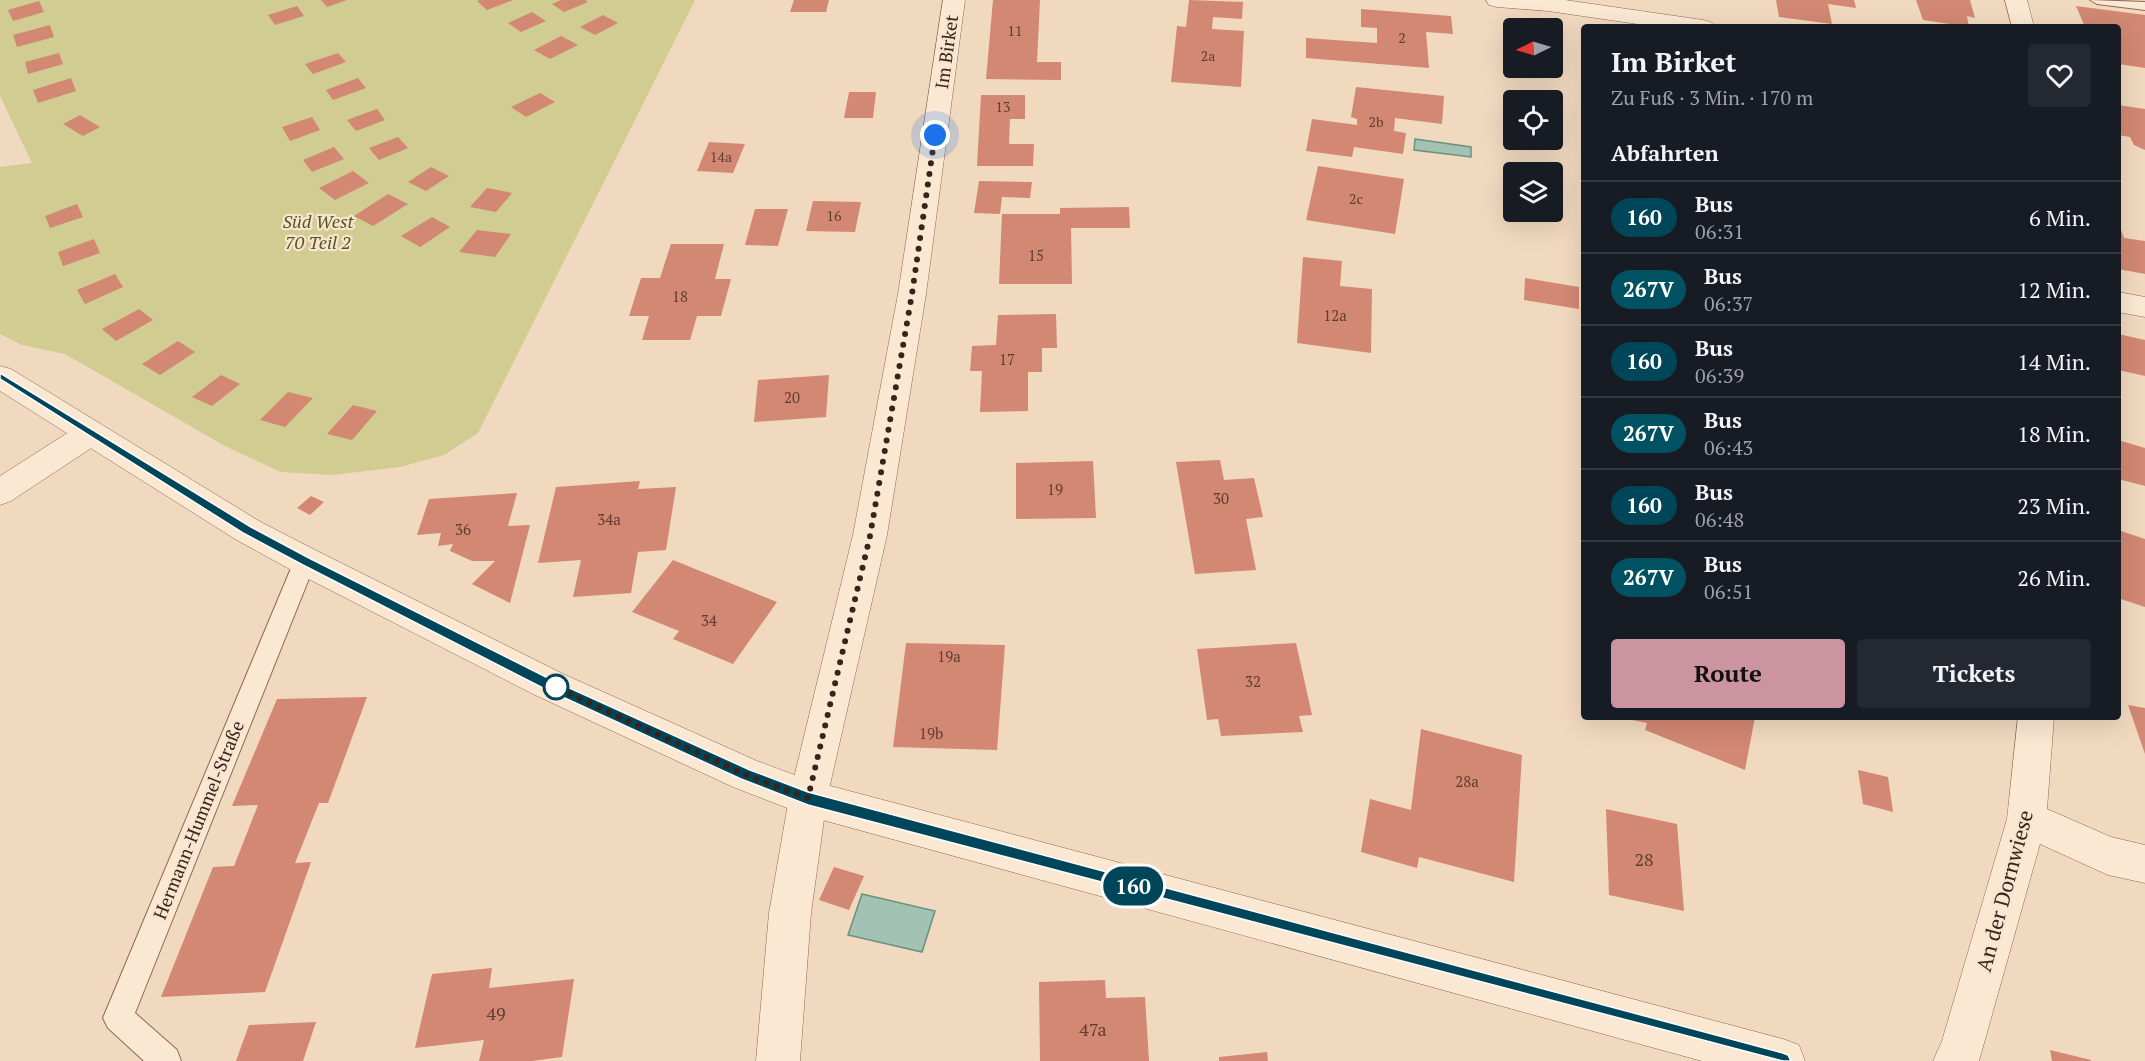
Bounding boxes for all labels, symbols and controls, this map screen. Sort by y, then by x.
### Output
street label: Im Birket [929,13,963,90]
north arrow [1503,18,1563,78]
map controls [1503,18,1563,222]
house number: 11 [1008,21,1022,40]
house number: 2 [1398,28,1406,47]
text: Im Birket [1611,43,1737,80]
button: heart [2028,44,2091,107]
house number: 2a [1201,46,1215,65]
text: Zu Fuß · 3 Min. · 170 m [1611,84,1813,111]
button: locate [1503,90,1563,150]
house number: 13 [996,97,1010,116]
house number: 2b [1368,112,1384,131]
your location [920,120,950,150]
text: Abfahrten [1611,138,1719,167]
house number: 14a [710,147,732,166]
button: layers [1503,162,1563,222]
house number: 2c [1349,189,1363,208]
text: Bus [1695,189,1733,218]
text: 160 [1626,203,1662,231]
text: 6 Min. [2029,203,2091,232]
house number: 16 [827,206,842,225]
park label: Süd West 70 Teil 2 [283,209,354,254]
text: 06:31 [1695,218,1744,245]
house number: 15 [1028,245,1044,265]
text: Bus [1704,261,1742,290]
text: 267V [1623,275,1674,303]
text: 12 Min. [2017,275,2091,304]
house number: 18 [672,286,688,306]
text: 06:37 [1704,290,1753,317]
house number: 12a [1323,305,1347,325]
text: Bus [1695,333,1733,362]
text: 160 [1626,347,1662,375]
text: 14 Min. [2017,347,2091,376]
house number: 17 [999,349,1015,369]
text: 06:39 [1695,362,1744,389]
house number: 20 [784,387,800,407]
text: Bus [1704,405,1742,434]
text: 267V [1623,419,1674,447]
text: 18 Min. [2017,419,2091,448]
text: 06:43 [1704,434,1753,461]
text: Bus [1695,477,1733,506]
house number: 19 [1047,479,1063,499]
house number: 30 [1213,488,1229,508]
text: 160 [1626,491,1662,519]
text: 23 Min. [2017,491,2091,520]
text: 06:48 [1695,506,1744,533]
house number: 34a [597,509,621,529]
house number: 36 [455,519,471,539]
text: Bus [1704,549,1742,578]
text: 267V [1623,563,1674,591]
text: 26 Min. [2017,563,2091,592]
text: 06:51 [1704,578,1753,605]
house number: 34 [701,610,717,630]
button: Route [1611,639,1845,708]
button: Tickets [1857,639,2091,708]
house number: 19a [937,646,961,666]
house number: 32 [1245,671,1261,691]
unlabelled marker [543,674,569,700]
street label: Hermann-Hummel-Straße [147,717,249,923]
house number: 19b [919,723,943,743]
house number: 28a [1455,771,1479,791]
street label: An der Dornwiese [1969,807,2039,975]
house number: 28 [1634,847,1654,871]
line badge: 160 [1098,866,1168,906]
text: 160 [1115,872,1151,900]
house number: 49 [486,1001,506,1025]
house number: 47a [1079,1017,1107,1041]

